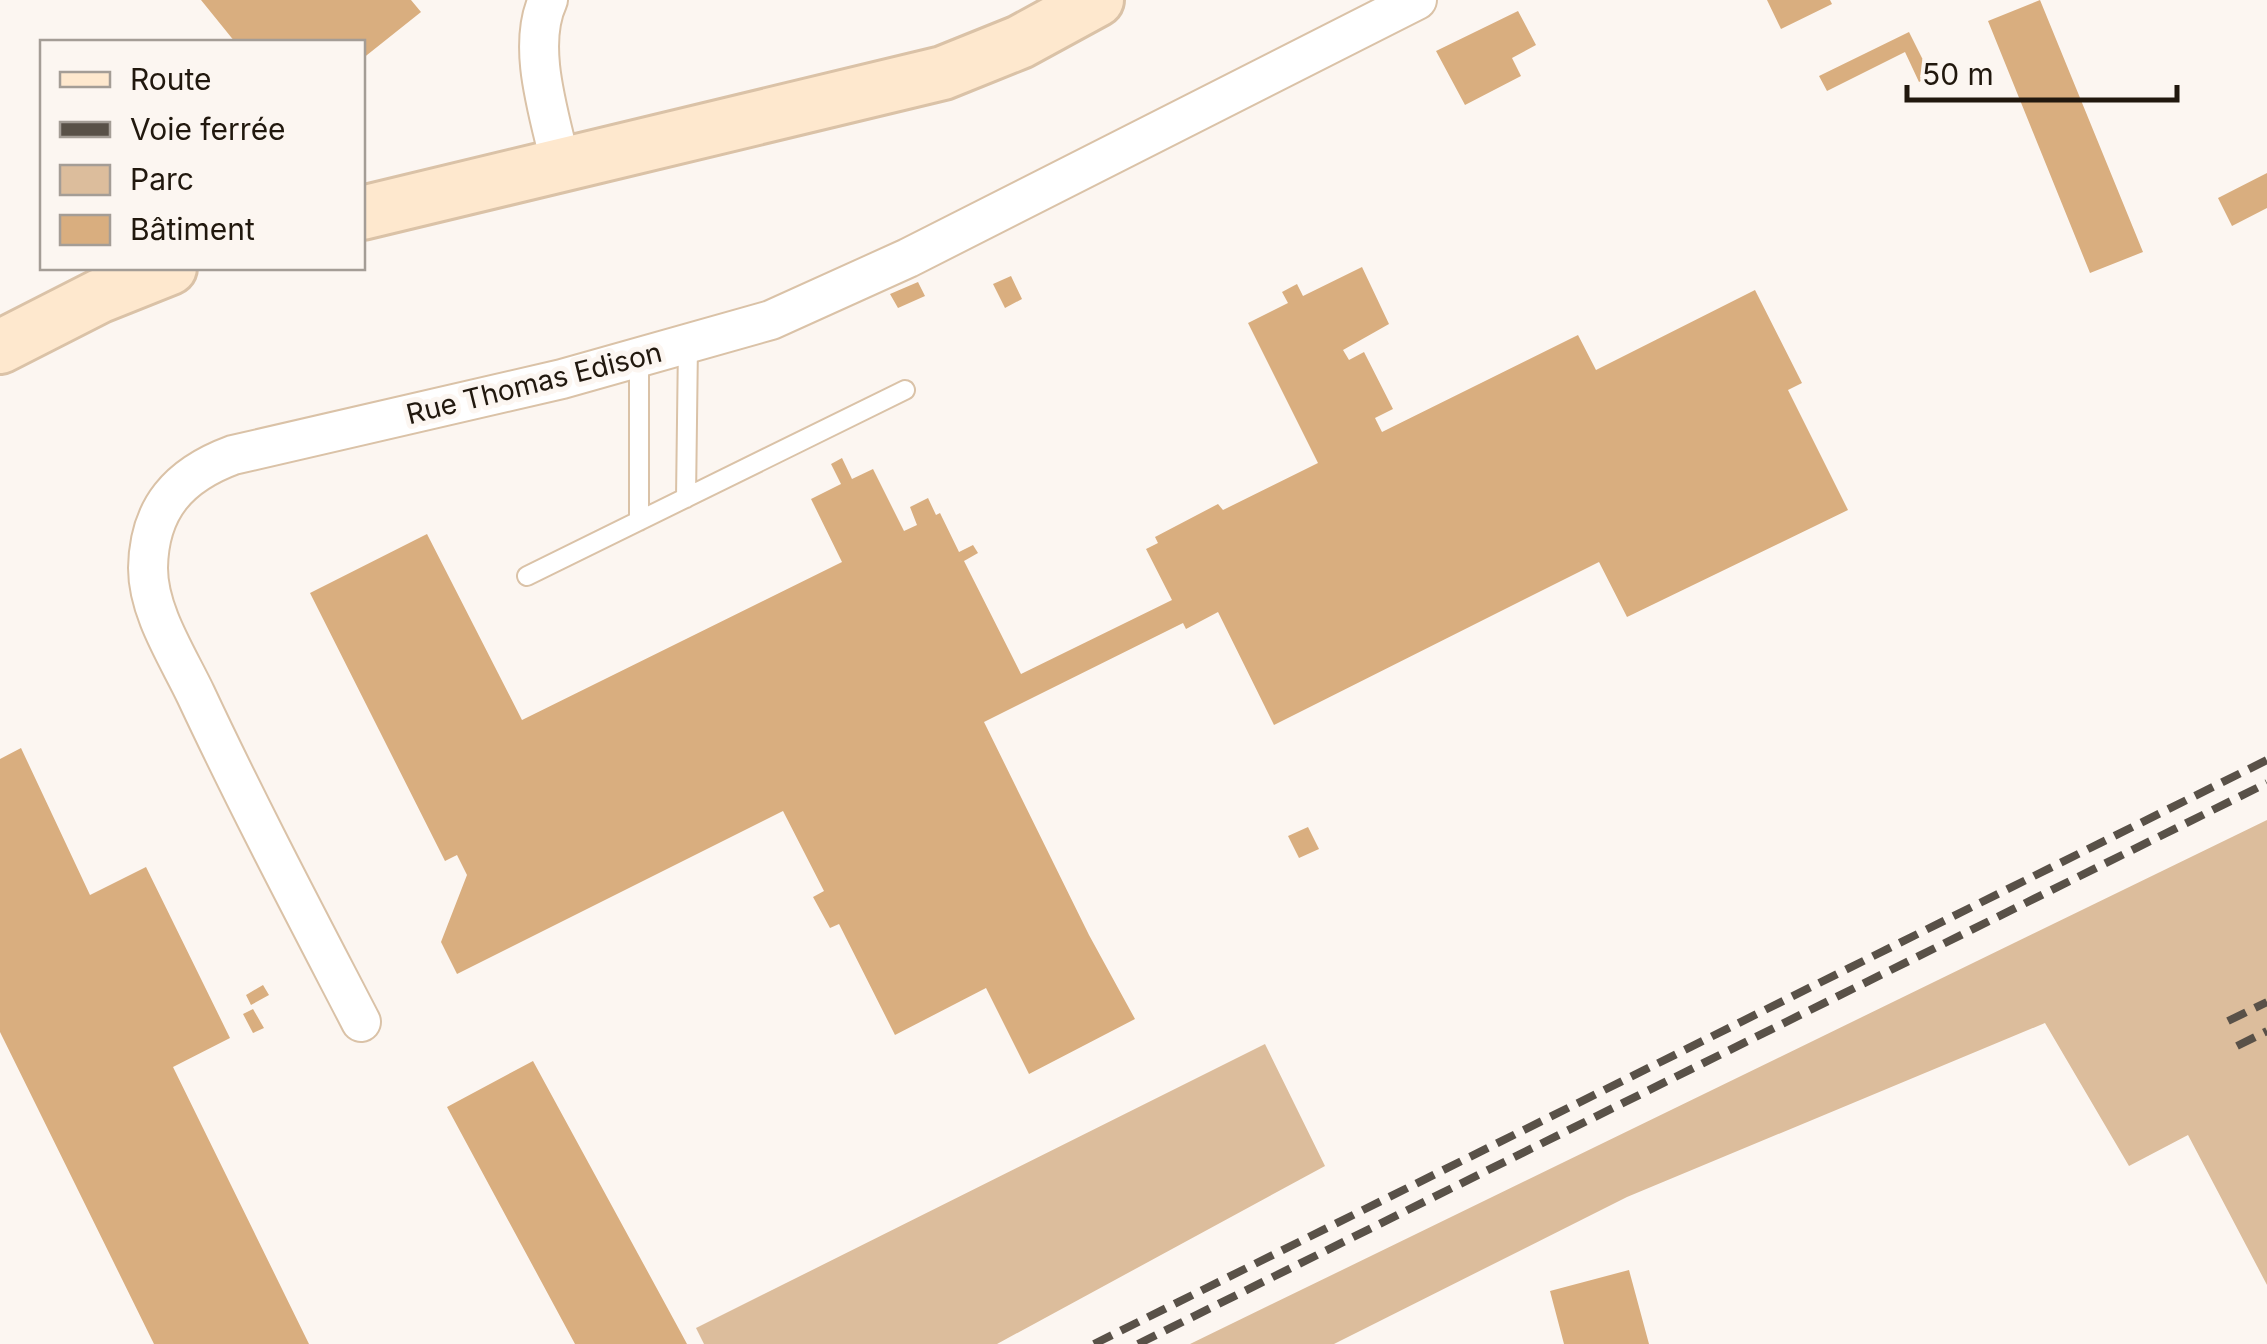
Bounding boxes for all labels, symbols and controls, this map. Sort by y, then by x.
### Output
legend [40,40,365,270]
scale bar [1907,40,2177,102]
text: 50 m [1922,56,1994,92]
text: Route [130,61,212,97]
text: Voie ferrée [130,111,286,147]
text: Parc [130,161,194,197]
text: Bâtiment [130,211,255,247]
street label: Rue Thomas Edison [403,335,665,431]

